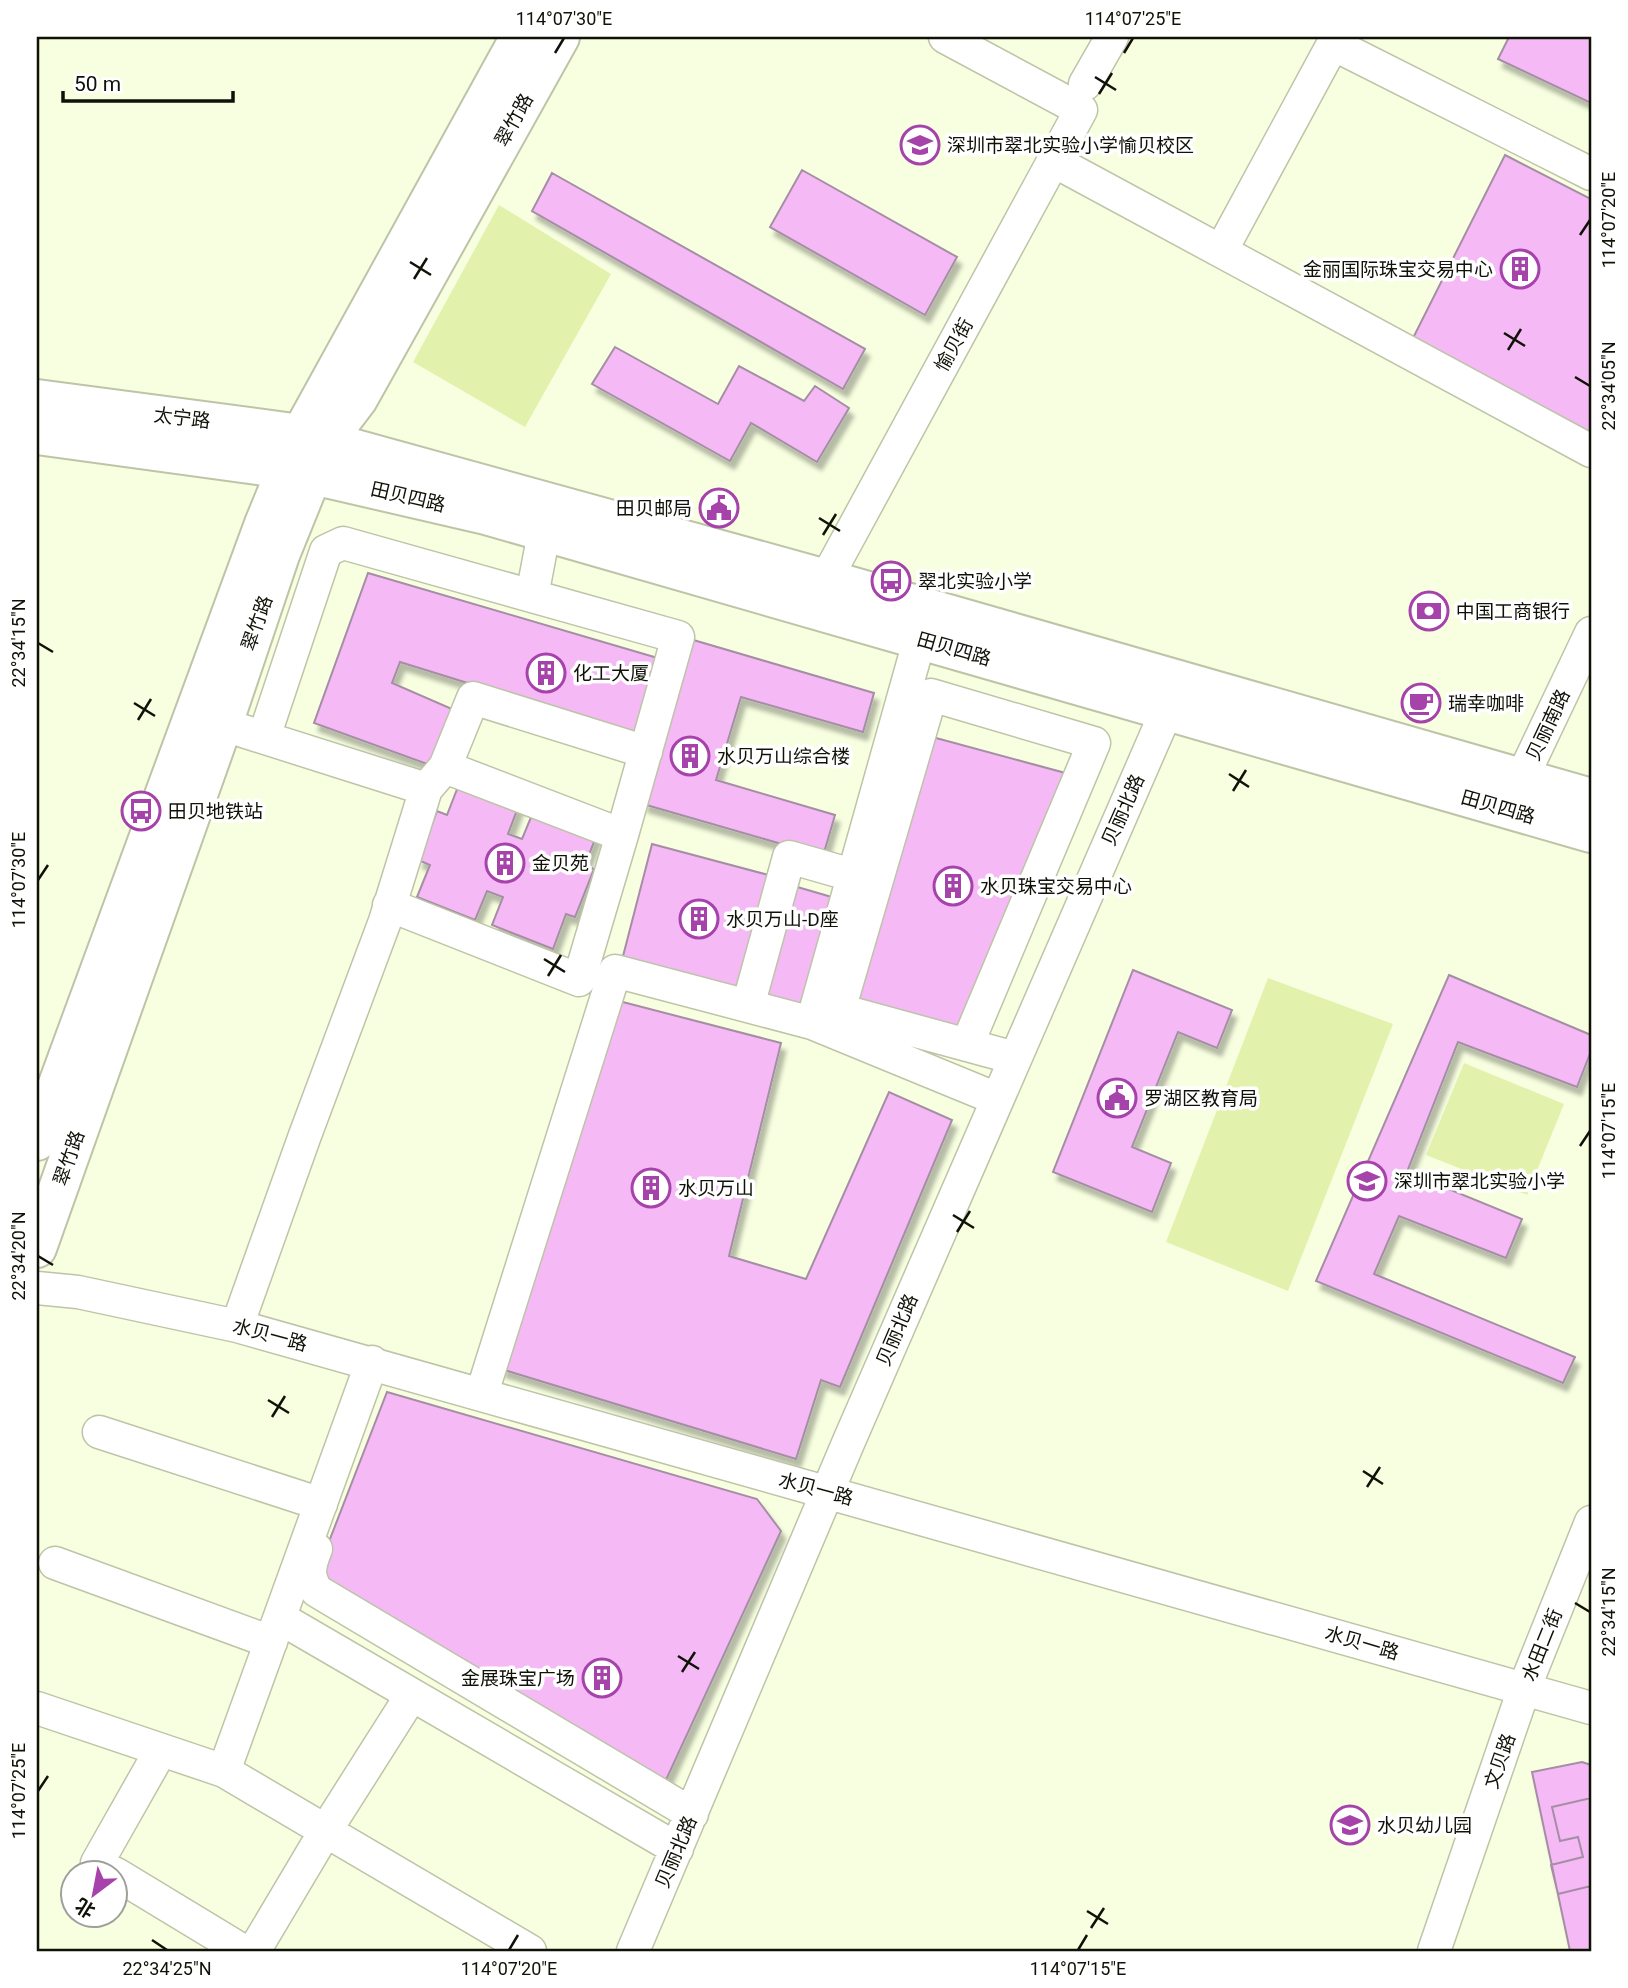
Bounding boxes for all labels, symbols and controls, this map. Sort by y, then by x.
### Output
text: 114°07'30"E [516,8,612,29]
text: 114°07'25"E [1085,8,1181,29]
scale bar [63,60,233,104]
text: 50 m [74,72,121,96]
street label: 翠竹路 [490,89,538,151]
school or university icon: 深圳市翠北实验小学愉贝校区 [899,124,941,166]
place label: 深圳市翠北实验小学愉贝校区 [947,134,1194,157]
text: 114°07'20"E [1598,172,1619,268]
building icon: 金丽国际珠宝交易中心 [1499,248,1541,290]
place label: 金丽国际珠宝交易中心 [1303,258,1493,281]
street label: 愉贝街 [930,314,978,376]
text: 22°34'05"N [1598,341,1619,431]
street label: 太宁路 [152,403,212,433]
street label: 田贝四路 [368,477,448,517]
public building icon: 田贝邮局 [698,487,740,529]
place label: 田贝邮局 [616,497,692,520]
bus stop icon: 翠北实验小学 [870,560,912,602]
place label: 翠北实验小学 [918,570,1032,593]
bank icon: 中国工商银行 [1408,590,1450,632]
street label: 翠竹路 [237,592,277,654]
text: 22°34'15"N [8,598,29,688]
place label: 中国工商银行 [1456,600,1570,623]
street label: 田贝四路 [914,627,994,671]
building icon: 化工大厦 [525,652,567,694]
place label: 化工大厦 [573,662,649,685]
cafe icon: 瑞幸咖啡 [1400,682,1442,724]
street label: 贝丽南路 [1522,686,1574,764]
place label: 瑞幸咖啡 [1448,692,1524,715]
building icon: 水贝万山综合楼 [669,735,711,777]
place label: 水贝万山综合楼 [717,745,850,768]
street label: 贝丽北路 [1097,771,1149,849]
street label: 田贝四路 [1458,785,1538,829]
bus stop icon: 田贝地铁站 [120,790,162,832]
place label: 田贝地铁站 [168,800,263,823]
text: 114°07'30"E [8,832,29,928]
building icon: 金贝苑 [484,842,526,884]
place label: 金贝苑 [532,852,589,875]
building icon: 水贝珠宝交易中心 [932,865,974,907]
place label: 水贝珠宝交易中心 [980,875,1132,898]
building icon: 水贝万山-D座 [678,898,720,940]
place label: 水贝万山-D座 [726,908,839,931]
public building icon: 罗湖区教育局 [1096,1077,1138,1119]
text: 114°07'15"E [1598,1083,1619,1179]
place label: 罗湖区教育局 [1144,1087,1258,1110]
street label: 翠竹路 [49,1127,89,1189]
school or university icon: 深圳市翠北实验小学 [1346,1160,1388,1202]
building icon: 水贝万山 [630,1167,672,1209]
place label: 深圳市翠北实验小学 [1394,1170,1565,1193]
place label: 水贝万山 [678,1177,754,1200]
text: 22°34'20"N [8,1211,29,1301]
street label: 贝丽北路 [872,1291,922,1369]
street label: 水贝一路 [230,1314,310,1356]
street label: 水贝一路 [776,1468,856,1510]
text: 22°34'15"N [1598,1567,1619,1657]
street label: 水田二街 [1517,1605,1567,1685]
street label: 水贝一路 [1322,1621,1402,1665]
building icon: 金展珠宝广场 [581,1657,623,1699]
place label: 金展珠宝广场 [461,1667,575,1690]
street label: 文贝路 [1480,1730,1520,1792]
text: 114°07'25"E [8,1743,29,1839]
school or university icon: 水贝幼儿园 [1329,1804,1371,1846]
street label: 贝丽北路 [651,1813,701,1891]
place label: 水贝幼儿园 [1377,1814,1472,1837]
north arrow [60,1858,130,1928]
text: 北 [71,1893,99,1923]
text: 22°34'25"N [122,1958,212,1979]
text: 114°07'20"E [461,1958,557,1979]
text: 114°07'15"E [1030,1958,1126,1979]

